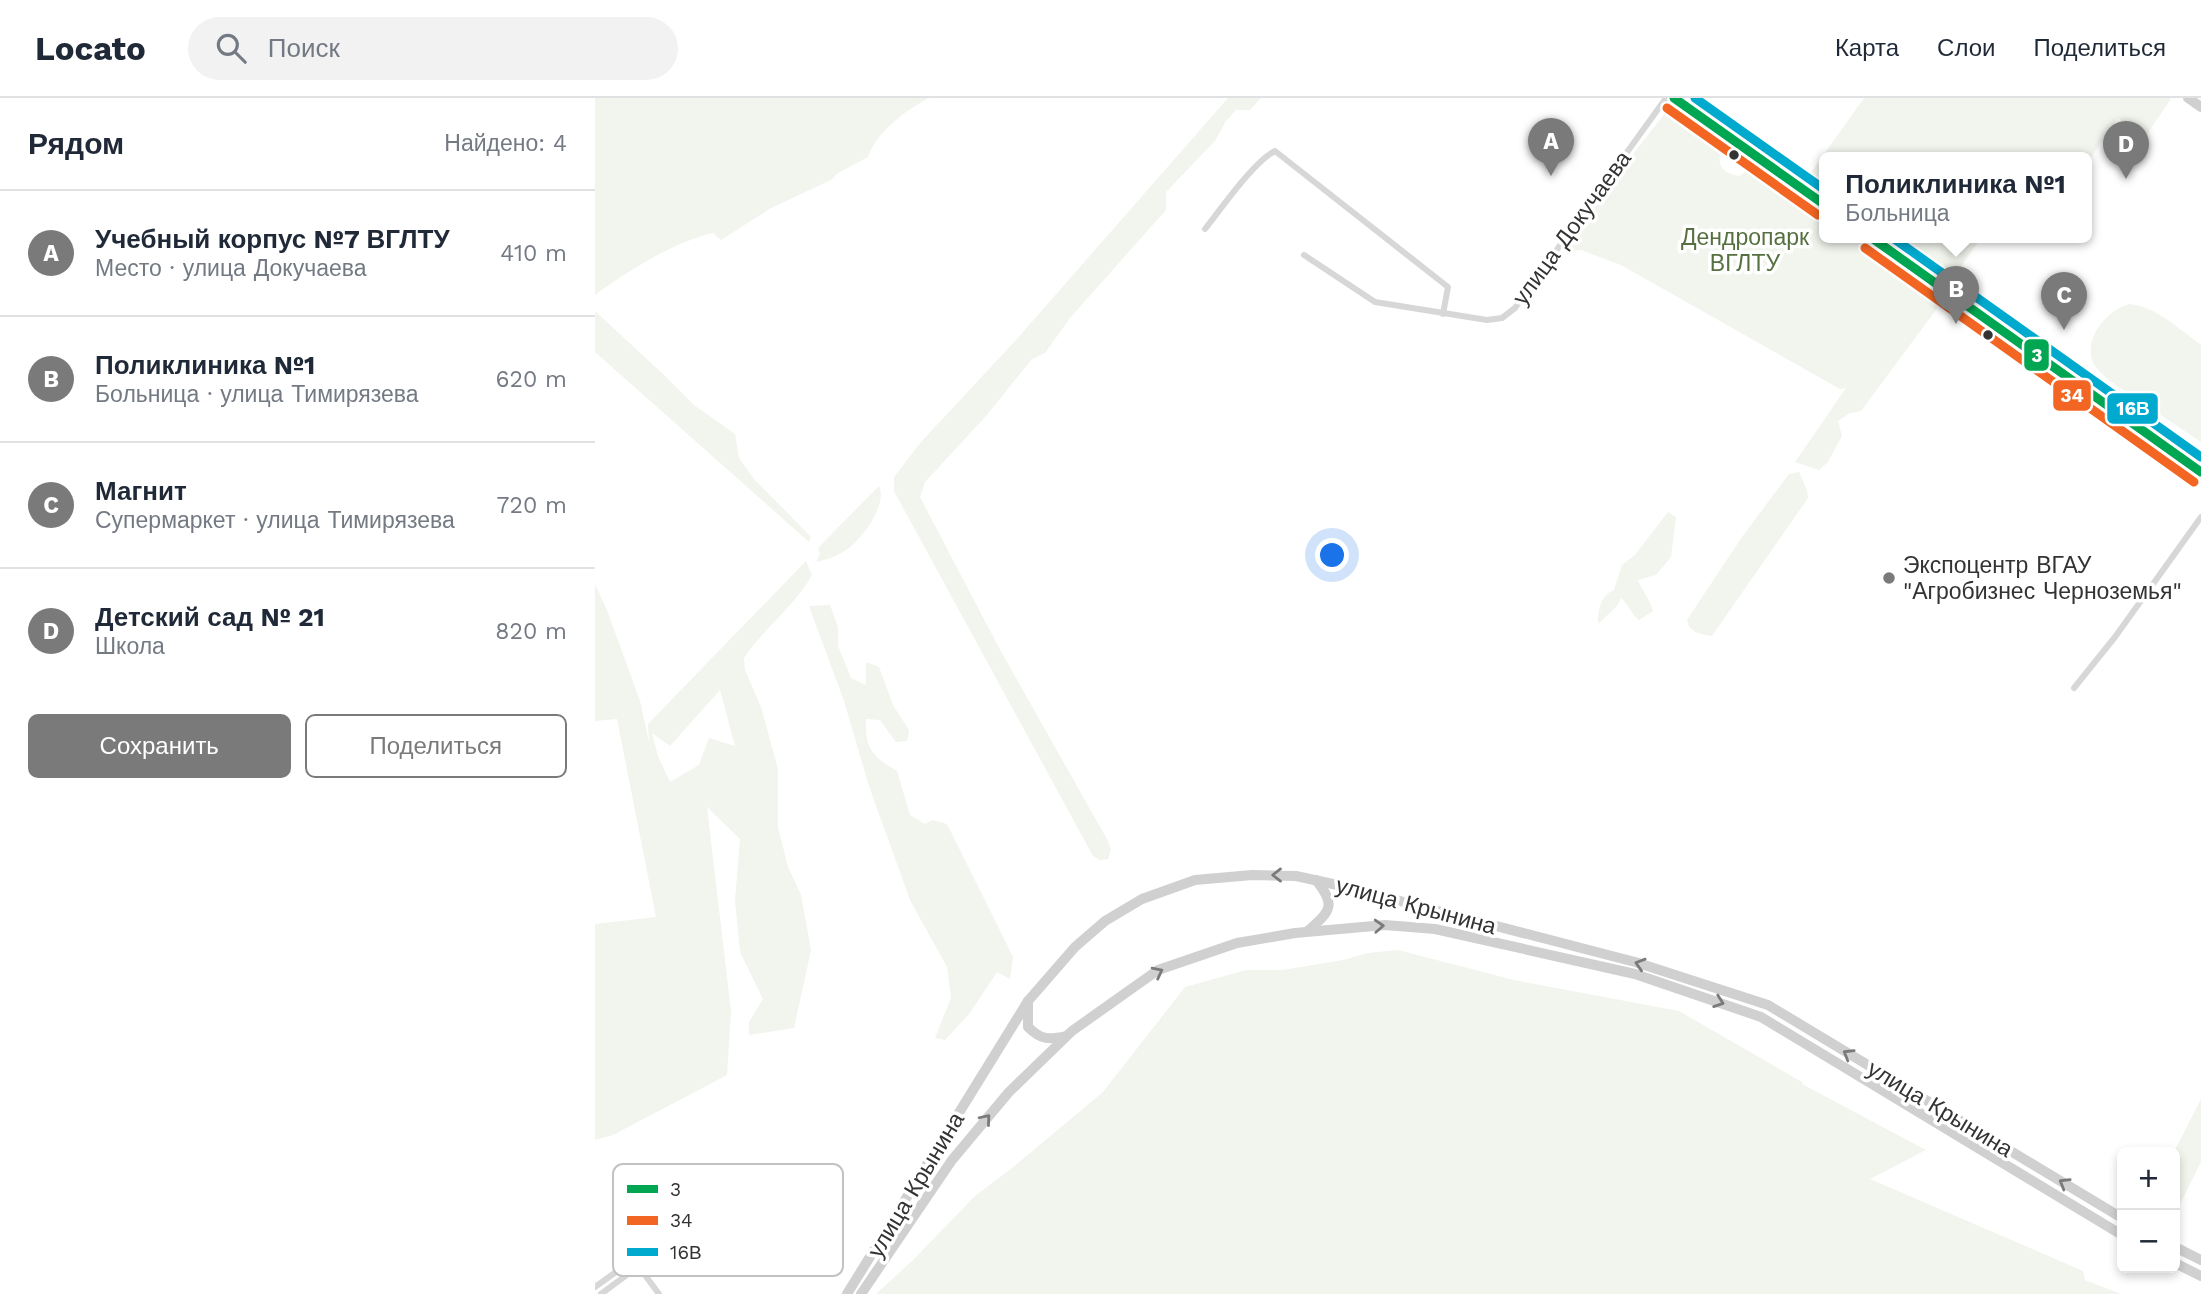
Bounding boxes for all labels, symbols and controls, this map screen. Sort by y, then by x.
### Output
search box [188,17,678,80]
text: Locato [35,29,146,68]
icon: search [212,29,250,67]
text: Поиск [268,33,340,63]
text: Карта [1835,34,1899,62]
text: Слои [1937,34,1995,62]
text: Поделиться [2033,34,2166,62]
pin: A [1528,118,1574,176]
pin: D [2103,121,2149,179]
text: Рядом [28,126,124,161]
text: Найдено: 4 [444,130,567,157]
street label: улица Докучаева [1507,146,1637,310]
unlabelled marker [1727,148,1741,162]
popup [1819,152,2092,243]
text: Поликлиника №1 [1845,169,2066,199]
text: Больница [1845,200,1950,227]
text: Учебный корпус №7 ВГЛТУ [95,224,450,254]
park label: Дендропарк ВГЛТУ [1681,224,1810,277]
text: A [43,240,59,267]
text: 410 m [500,240,567,267]
text: Место · улица Докучаева [95,255,367,282]
pin: B [1933,266,1979,324]
pin: C [2041,272,2087,330]
unlabelled marker [1981,328,1995,342]
line badge: 3 [2023,338,2050,372]
text: 3 [2031,344,2043,367]
text: Поликлиника №1 [95,350,315,380]
text: B [43,366,59,393]
text: 620 m [496,366,567,393]
line badge: 34 [2052,379,2092,412]
text: Больница · улица Тимирязева [95,381,419,408]
text: 34 [2060,384,2084,407]
line badge: 16В [2106,392,2159,425]
text: 16В [2116,397,2150,420]
text: Магнит [95,476,187,506]
text: C [43,492,59,519]
text: 720 m [497,492,567,519]
text: Супермаркет · улица Тимирязева [95,507,455,534]
your location [1315,538,1349,572]
place label: Экспоцентр ВГАУ "Агробизнес Черноземья" [1903,552,2182,605]
marker: Экспоцентр ВГАУ "Агробизнес Черноземья" [1881,570,1897,586]
text: Детский сад № 21 [95,602,325,632]
text: D [43,618,59,645]
text: 820 m [495,618,567,645]
text: Школа [95,633,165,660]
button: Сохранить [28,714,291,778]
button: Поделиться [305,714,567,778]
one-way arrow [1271,867,1282,883]
street label: улица Крынина [1333,872,1499,940]
one-way arrow [1374,919,1385,934]
one-way arrow [1635,957,1647,972]
one-way arrow [1151,967,1163,981]
one-way arrow [1712,994,1725,1008]
one-way arrow [1842,1049,1855,1062]
street label: улица Крынина [1862,1055,2018,1163]
street label: улица Крынина [862,1107,970,1263]
one-way arrow [978,1115,991,1127]
map controls [2117,1147,2180,1273]
button: + [2117,1147,2180,1210]
legend [613,1164,843,1276]
text: 3 [670,1178,681,1201]
one-way arrow [2058,1179,2071,1192]
text: 34 [670,1209,693,1232]
button: − [2117,1210,2180,1273]
text: 16В [670,1241,702,1264]

